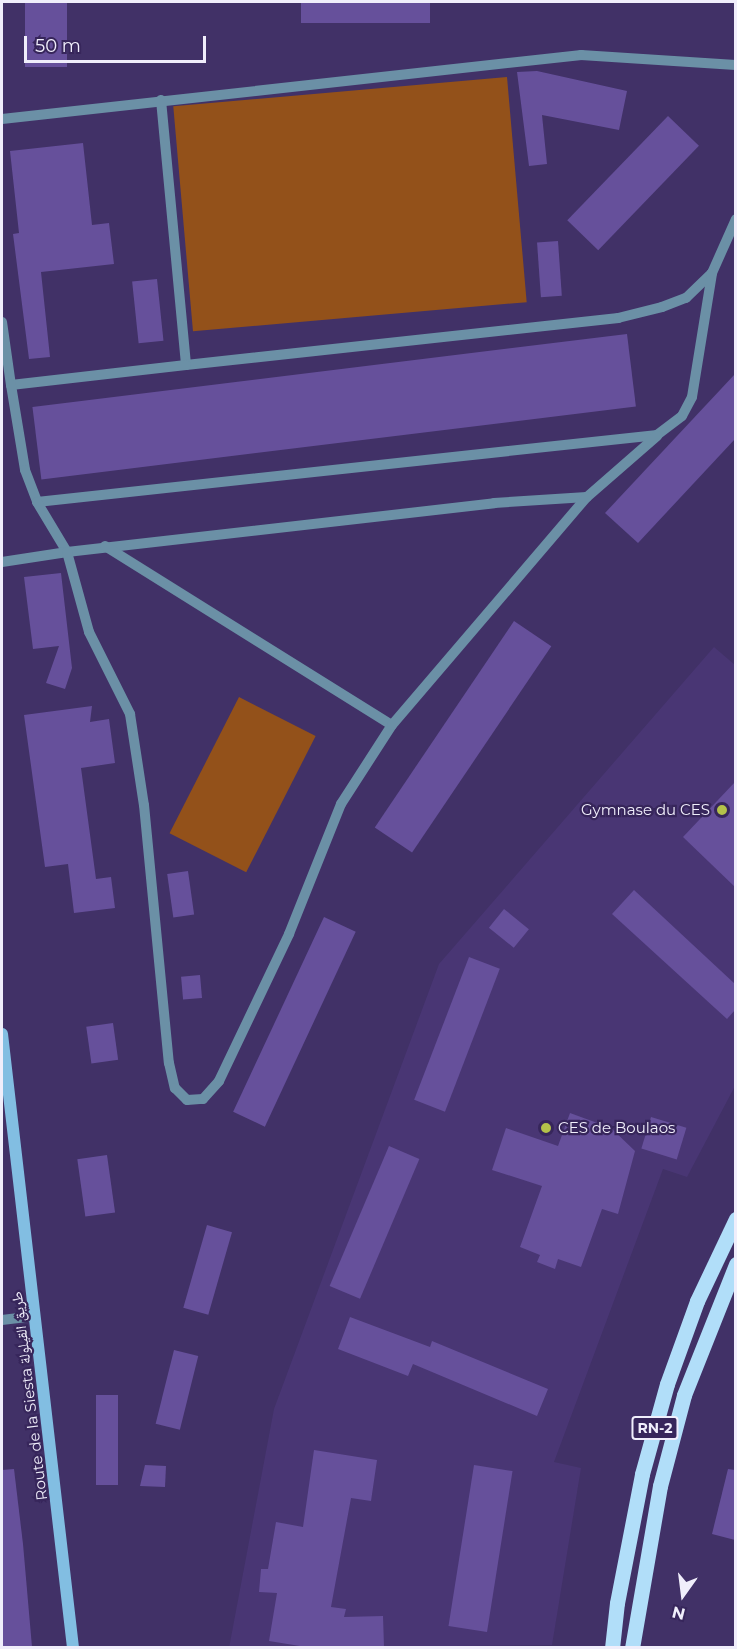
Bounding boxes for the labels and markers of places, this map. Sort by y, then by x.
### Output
place label: Gymnase du CES [581,801,710,819]
marker: Gymnase du CES [715,803,729,817]
place label: CES de Boulaos [558,1119,675,1137]
marker: CES de Boulaos [539,1121,553,1135]

